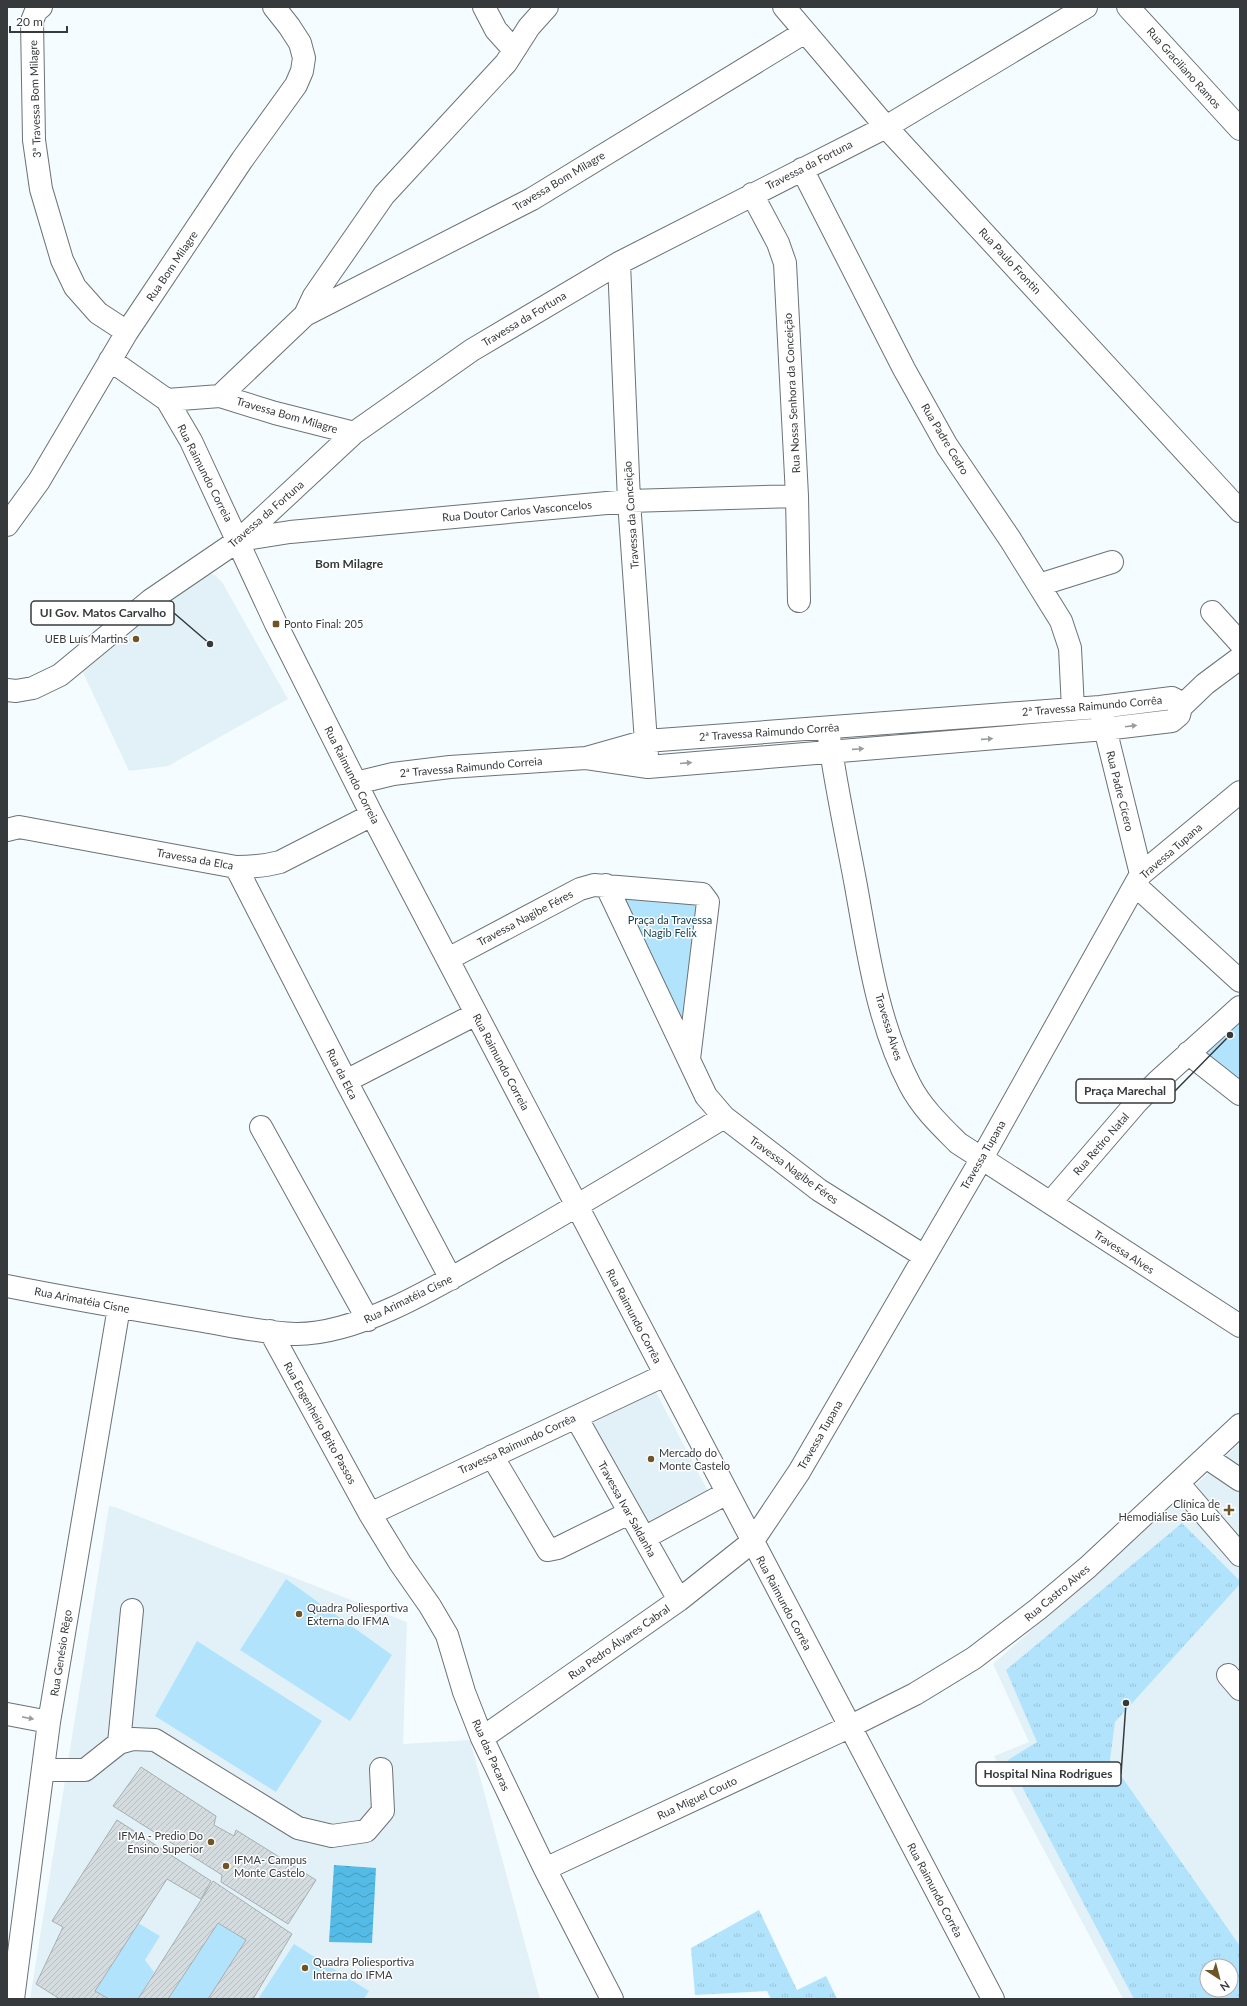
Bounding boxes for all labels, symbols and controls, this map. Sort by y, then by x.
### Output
scale bar [10,8,67,34]
text: 20 m [16,14,43,29]
street label: Rua Graciliano Ramos [1145,24,1224,111]
street label: 3ª Travessa Bom Milagre [26,40,43,158]
street label: Travessa da Fortuna [763,137,854,192]
street label: Travessa Bom Milagre [510,148,607,213]
street label: Rua Paulo Frontin [976,225,1044,296]
street label: Rua Bom Milagre [143,228,200,303]
street label: Travessa da Fortuna [479,288,568,349]
street label: Rua Nossa Senhora da Conceição [781,313,802,473]
street label: Travessa Bom Milagre [235,394,340,435]
street label: Rua Padre Cedro [919,401,972,477]
street label: Rua Raimundo Correia [175,422,236,524]
street label: Travessa da Conceição [620,461,641,570]
street label: Travessa da Fortuna [225,477,306,550]
street label: Rua Doutor Carlos Vasconcelos [442,497,593,524]
district label: Bom Milagre [315,556,384,571]
callout: UI Gov. Matos Carvalho [31,601,174,625]
text: UI Gov. Matos Carvalho [40,605,166,620]
place label: Ponto Final: 205 [284,617,363,630]
marker: Ponto Final: 205 [271,619,281,629]
place label: UEB Luís Martins [45,632,128,645]
marker: UEB Luís Martins [131,634,141,644]
street label: 2ª Travessa Raimundo Corrêa [1021,693,1163,718]
street label: 2ª Travessa Raimundo Corrêa [698,720,840,743]
one-way arrow [1125,723,1137,729]
street label: Rua Raimundo Correia [322,724,383,826]
one-way arrow [981,735,993,742]
one-way arrow [852,745,864,752]
street label: Rua Padre Cícero [1104,749,1137,832]
street label: 2ª Travessa Raimundo Correia [399,754,543,779]
one-way arrow [680,760,693,767]
street label: Travessa Tupana [1137,820,1204,881]
street label: Travessa da Elca [156,845,235,872]
street label: Travessa Nagibe Féres [475,887,575,948]
park label: Praça da Travessa Nagib Felix [628,913,712,939]
street label: Travessa Alves [873,992,906,1062]
street label: Rua Raimundo Correia [470,1011,532,1112]
street label: Rua da Elca [324,1046,361,1101]
callout: Praça Marechal [1076,1079,1175,1103]
text: Praça Marechal [1084,1083,1166,1098]
street label: Rua Retiro Natal [1070,1110,1131,1178]
street label: Travessa Tupana [957,1118,1008,1192]
street label: Travessa Nagibe Féres [747,1133,841,1206]
street label: Travessa Alves [1092,1227,1157,1276]
street label: Rua Raimundo Corrêa [604,1266,665,1365]
street label: Rua Arimatéia Cisne [362,1271,454,1326]
street label: Rua Arimatéia Cisne [33,1284,131,1315]
street label: Rua Engenheiro Brito Passos [281,1359,360,1486]
street label: Travessa Tupana [794,1398,845,1472]
street label: Travessa Raimundo Corrêa [456,1411,577,1476]
place label: Mercado do Monte Castelo [659,1446,730,1472]
marker: Mercado do Monte Castelo [646,1454,656,1464]
street label: Travessa Ivar Saldanha [596,1459,659,1559]
place label: Clínica de Hemodiálise São Luís [1119,1497,1220,1523]
marker: Clínica de Hemodiálise São Luís [1223,1504,1235,1516]
street label: Rua Raimundo Corrêa [754,1553,815,1652]
street label: Rua Castro Alves [1021,1561,1092,1624]
place label: Quadra Poliesportiva Externa do IFMA [307,1601,408,1627]
street label: Rua Pedro Álvares Cabral [565,1602,672,1682]
street label: Rua Genésio Rêgo [47,1609,74,1697]
marker: Quadra Poliesportiva Externa do IFMA [294,1609,304,1619]
one-way arrow [22,1715,34,1721]
street label: Rua das Pacaras [470,1717,513,1793]
callout: Hospital Nina Rodrigues [976,1762,1121,1786]
text: Hospital Nina Rodrigues [984,1766,1112,1781]
street label: Rua Miguel Couto [655,1773,739,1822]
place label: IFMA - Predio Do Ensino Superior [118,1829,203,1855]
marker: IFMA - Predio Do Ensino Superior [206,1837,216,1847]
street label: Rua Raimundo Corrêa [905,1840,966,1939]
place label: IFMA- Campus Monte Castelo [234,1853,307,1879]
marker: IFMA- Campus Monte Castelo [221,1861,231,1871]
place label: Quadra Poliesportiva Interna do IFMA [313,1955,414,1981]
north arrow [1199,1958,1239,1998]
marker: Quadra Poliesportiva Interna do IFMA [300,1963,310,1973]
text: N [1218,1979,1232,1994]

